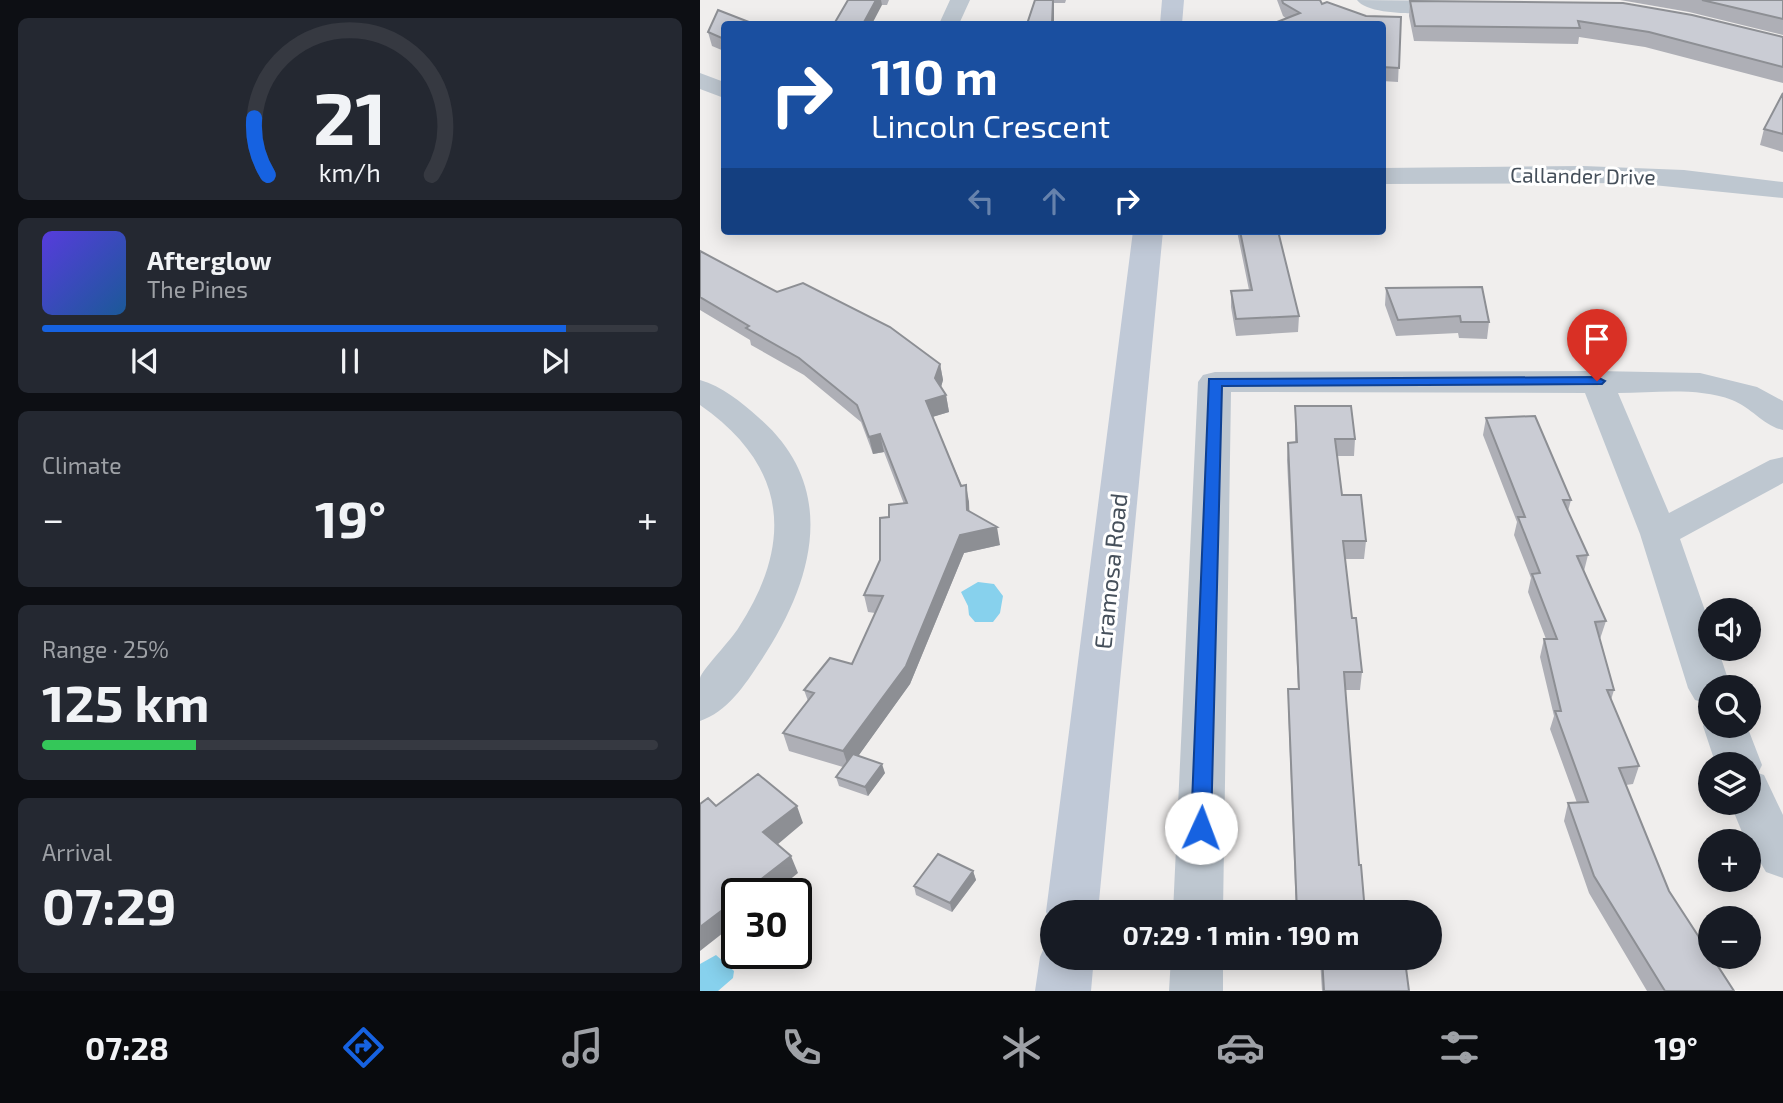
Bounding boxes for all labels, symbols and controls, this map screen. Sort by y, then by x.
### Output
text: 110 m [871,46,998,105]
icon: right [756,49,847,140]
text: 21 [313,72,387,160]
text: Lincoln Crescent [871,106,1110,144]
text: km/h [319,157,381,187]
street label: Callander Drive [1510,161,1656,189]
icon: left [962,182,1000,220]
icon: ahead [1035,182,1073,220]
icon: right [1108,182,1146,220]
text: Afterglow [147,244,272,275]
text: The Pines [147,275,248,303]
pin [1567,309,1627,381]
icon: arrive [1578,320,1616,358]
icon: previous [126,342,164,380]
icon: pause [331,342,369,380]
icon: next [536,342,574,380]
text: Climate [42,451,122,479]
text: 19° [315,486,386,548]
street label: Eramosa Road [1087,491,1133,651]
text: − [42,495,64,541]
text: + [637,495,658,541]
map controls [1698,598,1761,969]
button: sound [1698,598,1761,661]
text: Range · 25% [42,635,169,663]
text: 125 km [42,670,210,732]
button: search [1698,675,1761,738]
button: layers [1698,752,1761,815]
position arrow [1164,791,1238,865]
button: + [1698,829,1761,892]
text: Arrival [42,838,112,866]
text: 07:29 [42,873,177,935]
speed limit sign: 30 [721,878,812,969]
button: − [1698,906,1761,969]
text: 07:29 · 1 min · 190 m [1123,919,1359,950]
icon: directions [339,1023,388,1072]
icon: music [558,1023,607,1072]
icon: phone [777,1023,826,1072]
icon: climate [997,1023,1046,1072]
icon: car [1216,1023,1265,1072]
icon: filters [1435,1023,1484,1072]
text: 07:28 [85,1028,169,1066]
text: 19° [1654,1028,1698,1066]

